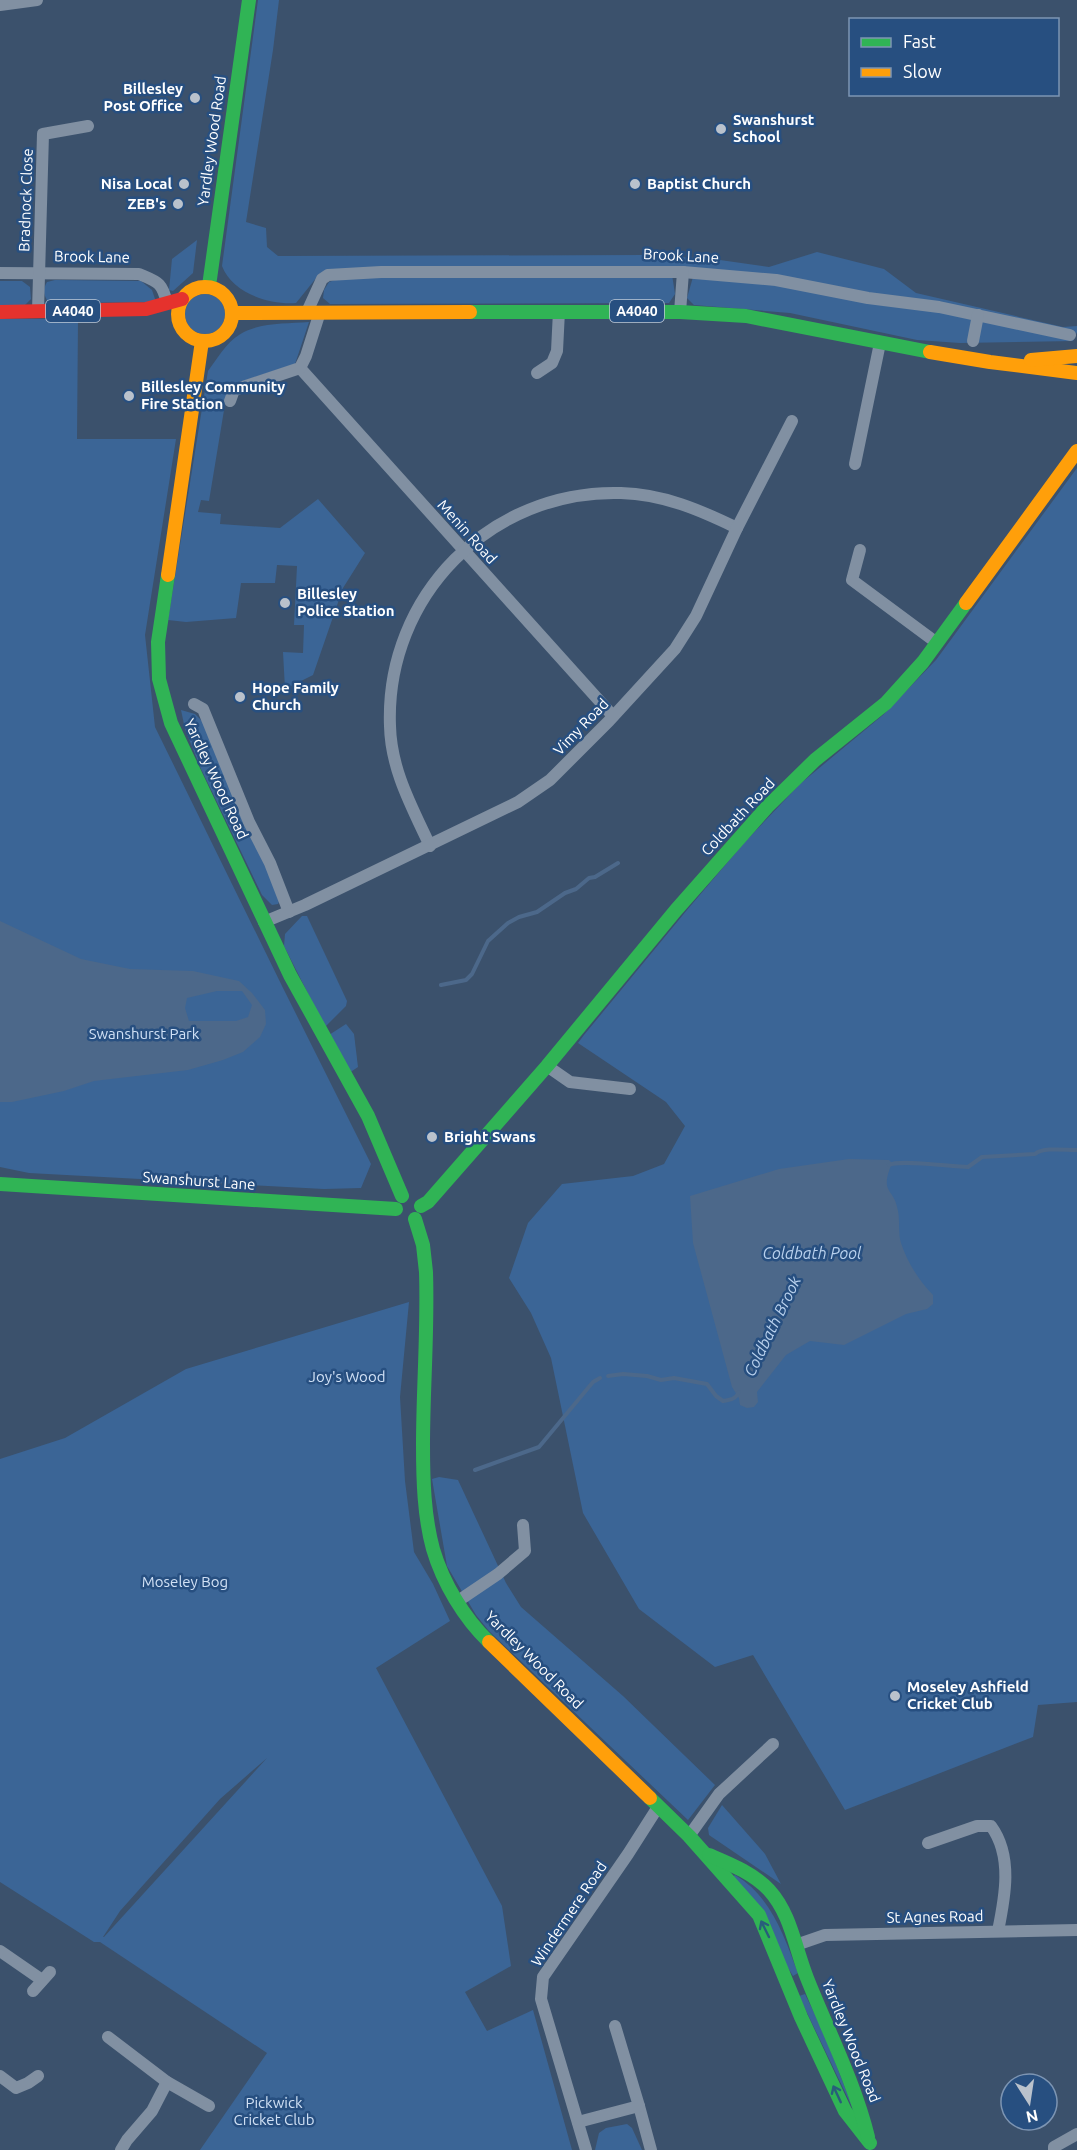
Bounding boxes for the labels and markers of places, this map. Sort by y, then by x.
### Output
place label: Billesley Post Office [104,80,183,114]
marker: Billesley Post Office [188,91,202,105]
place label: Swanshurst School [733,111,815,145]
marker: Swanshurst School [714,122,728,136]
place label: Nisa Local [101,175,172,192]
place label: Baptist Church [647,175,751,192]
marker: Nisa Local [177,177,191,191]
marker: Baptist Church [628,177,642,191]
place label: ZEB's [127,195,166,212]
marker: ZEB's [171,197,185,211]
place label: Billesley Community Fire Station [141,378,285,412]
marker: Billesley Community Fire Station [122,389,136,403]
place label: Billesley Police Station [297,585,395,619]
marker: Billesley Police Station [278,596,292,610]
place label: Hope Family Church [252,679,339,713]
marker: Hope Family Church [233,690,247,704]
place label: Bright Swans [444,1128,536,1145]
marker: Bright Swans [425,1130,439,1144]
place label: Moseley Ashfield Cricket Club [907,1678,1029,1712]
marker: Moseley Ashfield Cricket Club [888,1689,902,1703]

